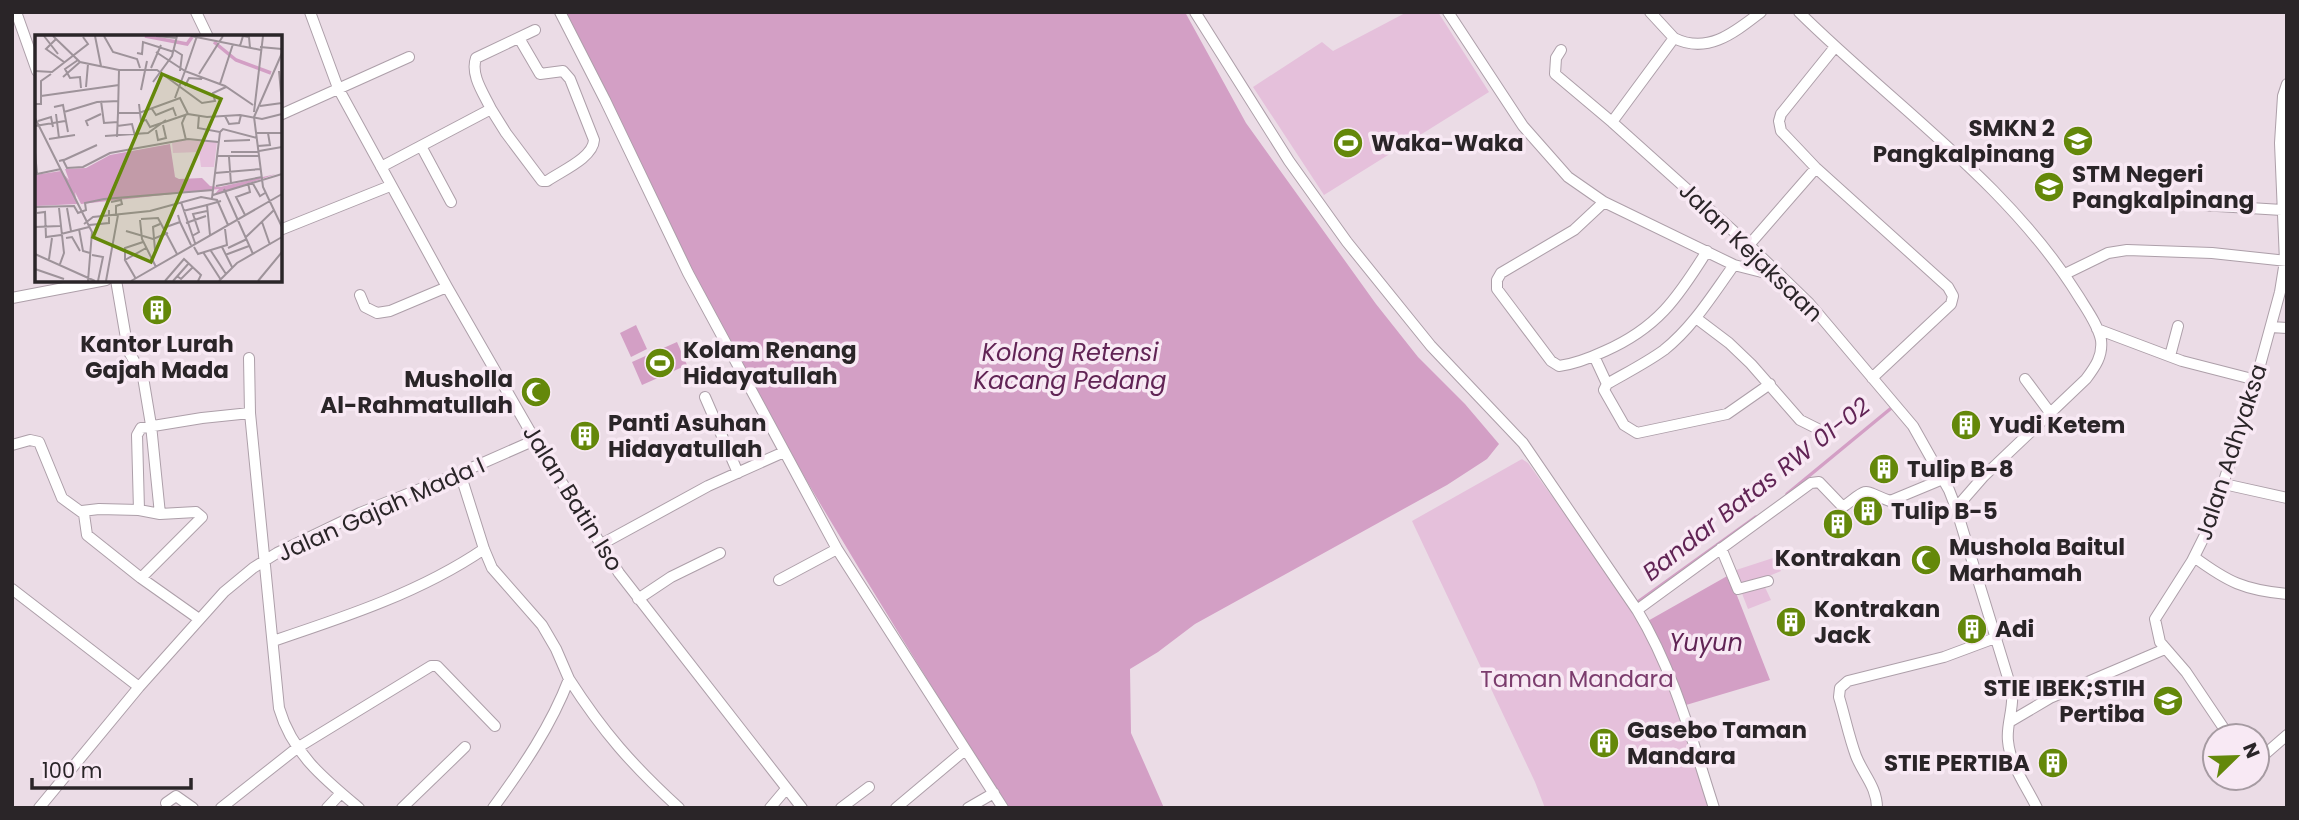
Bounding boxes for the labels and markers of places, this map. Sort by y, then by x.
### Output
place label: SMKN 2 Pangkalpinang [1873,112,2055,170]
school or university icon: SMKN 2 Pangkalpinang [2061,124,2095,158]
sports icon: Waka-Waka [1331,126,1365,160]
place label: Waka-Waka [1371,127,1524,159]
place label: STM Negeri Pangkalpinang [2072,158,2254,216]
school or university icon: STM Negeri Pangkalpinang [2032,170,2066,204]
building icon: Kantor Lurah Gajah Mada [140,293,174,327]
place label: Kantor Lurah Gajah Mada [80,328,234,386]
place label: Kolam Renang Hidayatullah [683,334,857,392]
sports icon: Kolam Renang Hidayatullah [643,346,677,380]
place label: Musholla Al-Rahmatullah [320,363,513,421]
mosque icon: Musholla Al-Rahmatullah [519,375,553,409]
place label: Panti Asuhan Hidayatullah [608,407,766,465]
building icon: Yudi Ketem [1949,408,1983,442]
place label: Yudi Ketem [1989,409,2125,441]
building icon: Panti Asuhan Hidayatullah [568,419,602,453]
building icon: Tulip B-8 [1867,452,1901,486]
place label: Tulip B-8 [1907,453,2014,485]
building icon: Tulip B-5 [1851,494,1885,528]
place label: Tulip B-5 [1891,495,1998,527]
building icon: Kontrakan [1821,507,1855,541]
place label: Mushola Baitul Marhamah [1949,531,2125,589]
place label: Kontrakan [1775,542,1901,574]
mosque icon: Mushola Baitul Marhamah [1909,543,1943,577]
place label: Kontrakan Jack [1814,593,1940,651]
building icon: Kontrakan Jack [1774,605,1808,639]
building icon: Adi [1955,612,1989,646]
place label: Adi [1995,613,2034,645]
place label: STIE IBEK;STIH Pertiba [1983,672,2145,730]
school or university icon: STIE IBEK;STIH Pertiba [2151,684,2185,718]
place label: Gasebo Taman Mandara [1627,714,1807,772]
building icon: Gasebo Taman Mandara [1587,726,1621,760]
building icon: STIE PERTIBA [2036,746,2070,780]
place label: STIE PERTIBA [1884,747,2030,779]

